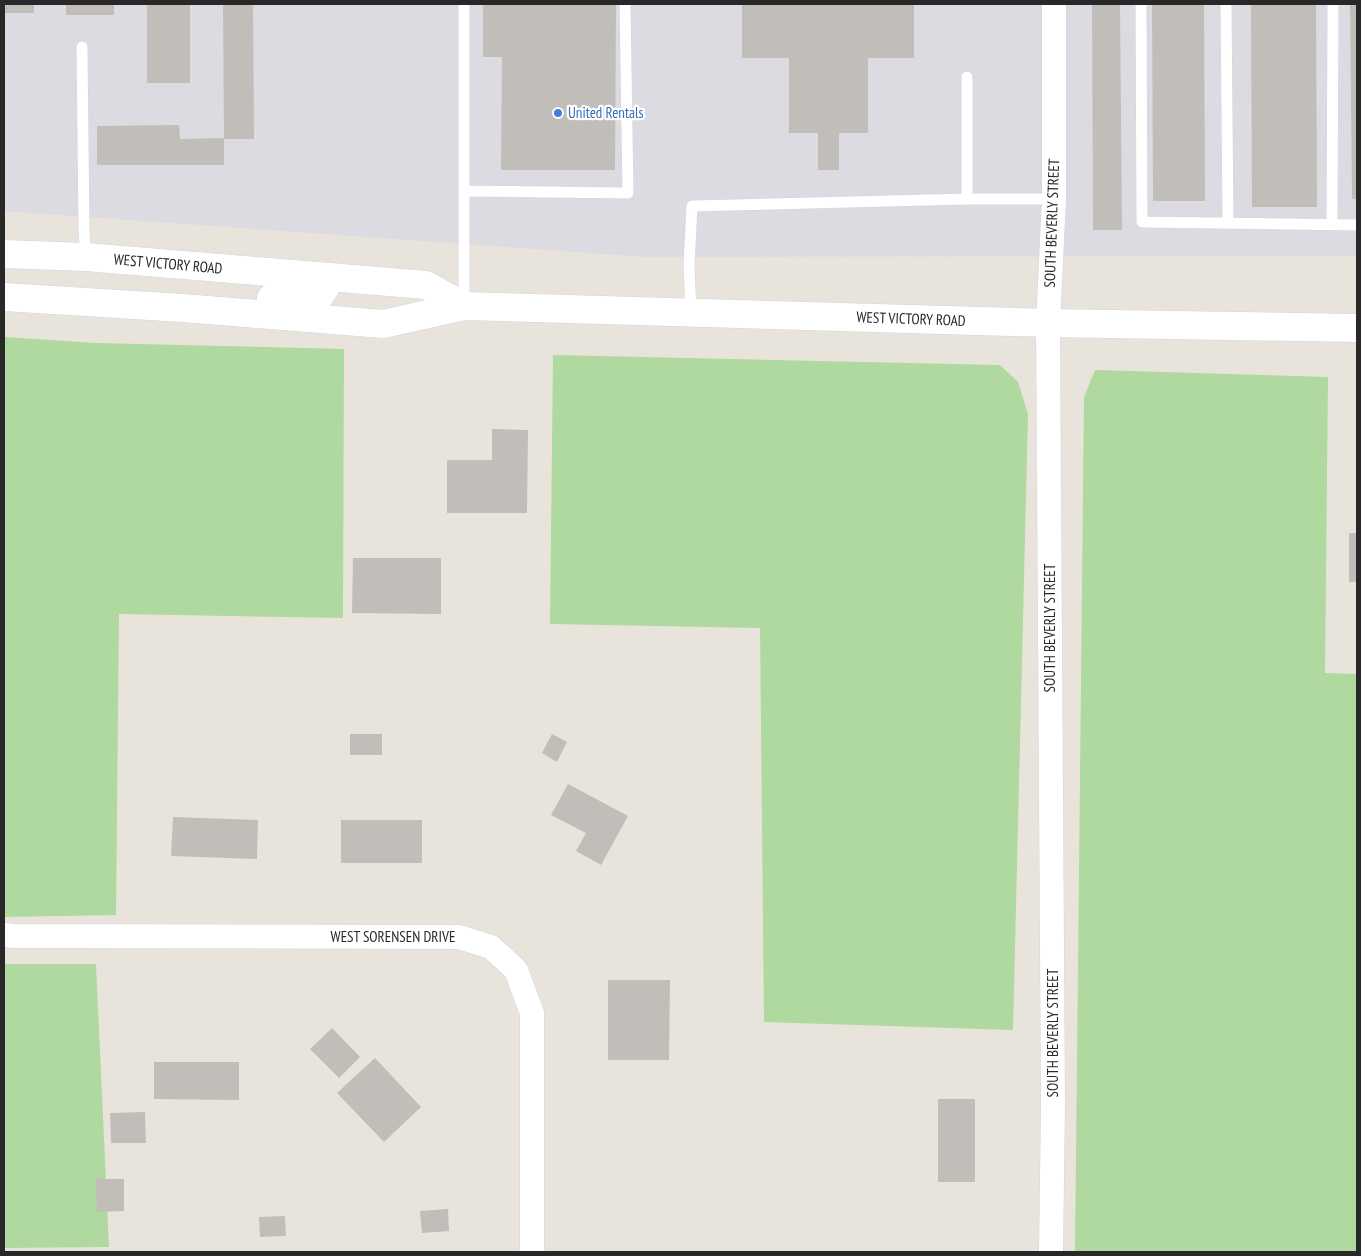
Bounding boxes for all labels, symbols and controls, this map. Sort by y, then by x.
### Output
place label: United Rentals [568,103,644,122]
marker: United Rentals [552,107,564,119]
street label: SOUTH BEVERLY STREET [1040,158,1063,288]
street label: WEST VICTORY ROAD [113,249,223,278]
street label: WEST VICTORY ROAD [856,307,966,330]
street label: SOUTH BEVERLY STREET [1040,563,1059,693]
street label: WEST SORENSEN DRIVE [331,927,455,946]
street label: SOUTH BEVERLY STREET [1043,968,1062,1098]

